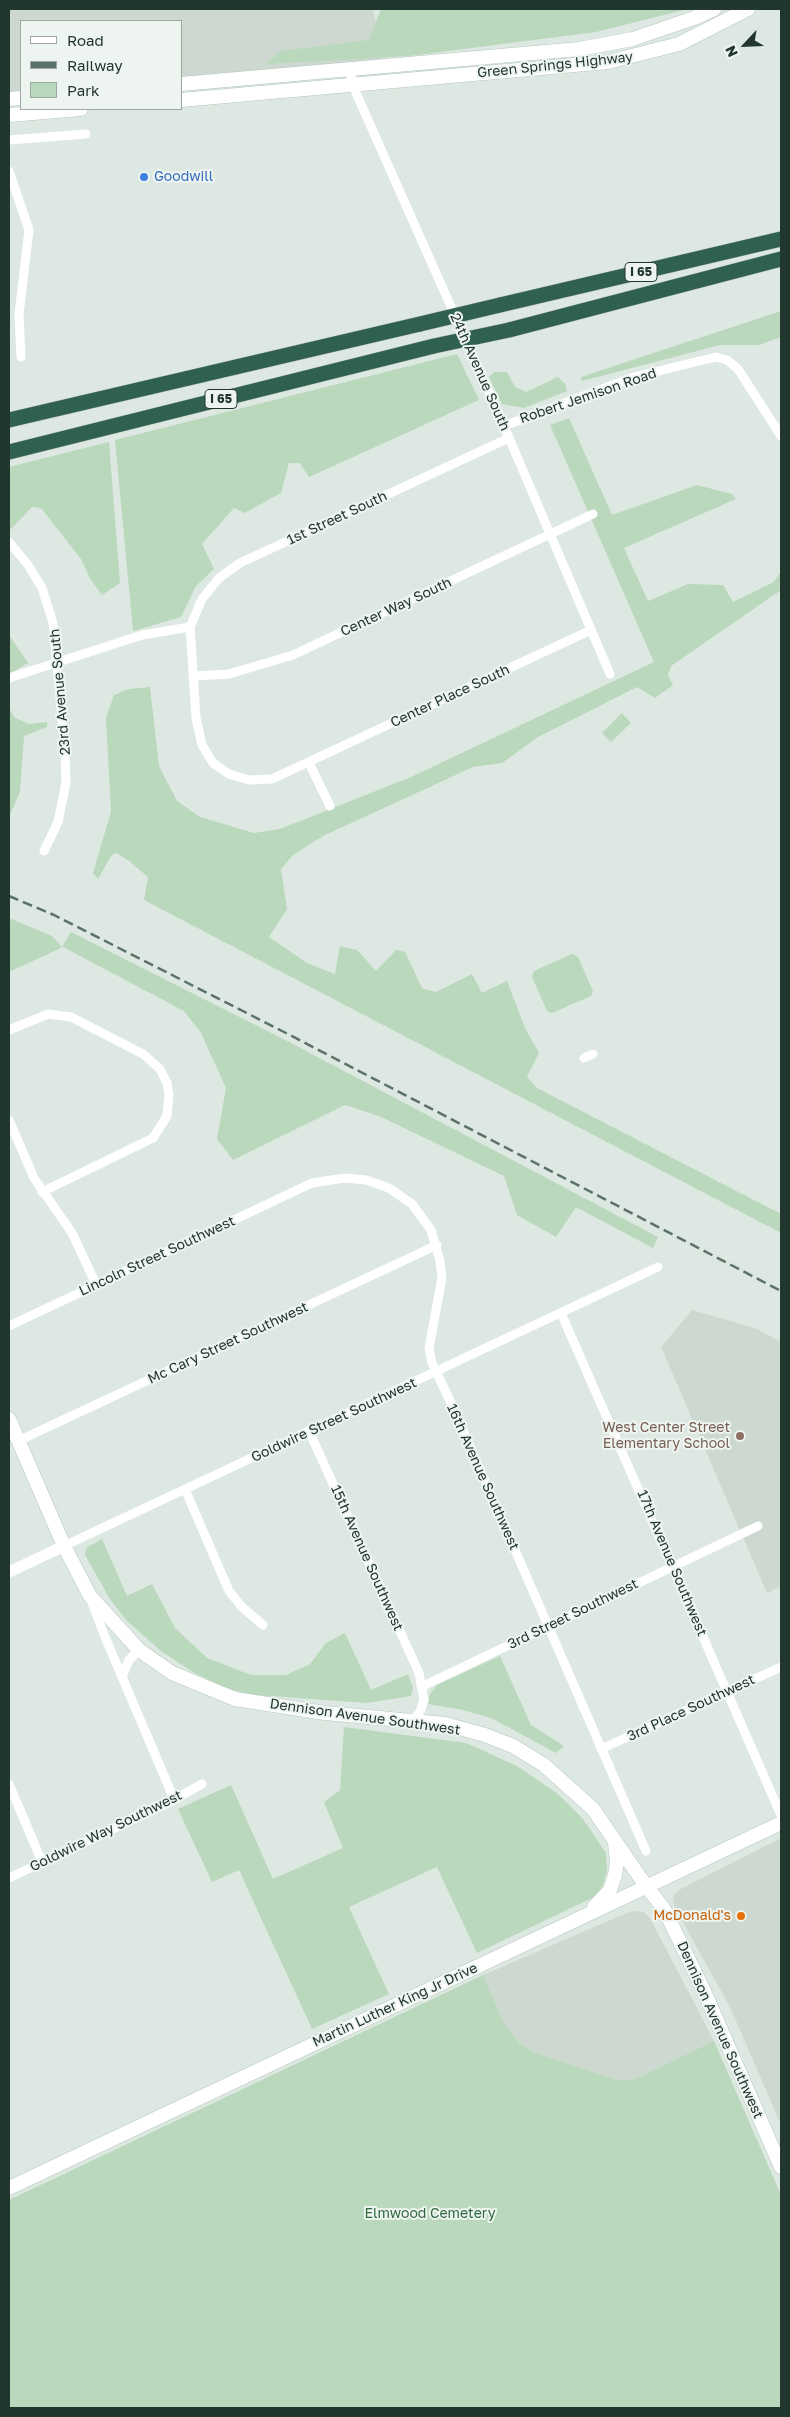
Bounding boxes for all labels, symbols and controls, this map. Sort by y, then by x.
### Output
legend [20,20,182,110]
north arrow [720,20,770,70]
text: Road [67,31,104,49]
text: N [721,43,741,60]
street label: Green Springs Highway [476,48,634,82]
text: Railway [67,56,123,74]
text: Park [67,81,99,99]
place label: Goodwill [154,169,213,185]
marker: Goodwill [138,171,150,183]
road number: I 65 [625,262,657,282]
street label: 24th Avenue South [446,310,514,434]
street label: Robert Jemison Road [517,365,659,427]
road number: I 65 [205,389,237,408]
street label: 1st Street South [284,488,390,548]
street label: Center Way South [338,574,454,640]
street label: 23rd Avenue South [46,628,74,756]
street label: Center Place South [388,661,512,731]
street label: Lincoln Street Southwest [76,1212,238,1300]
street label: Mc Cary Street Southwest [145,1298,311,1388]
street label: Goldwire Street Southwest [249,1374,419,1466]
street label: 16th Avenue Southwest [443,1401,523,1553]
place label: West Center Street Elementary School [602,1420,730,1452]
marker: West Center Street Elementary School [734,1430,746,1442]
street label: 15th Avenue Southwest [327,1483,407,1633]
street label: 17th Avenue Southwest [634,1487,710,1639]
street label: 3rd Street Southwest [505,1575,641,1653]
street label: 3rd Place Southwest [625,1671,757,1745]
street label: Dennison Avenue Southwest [269,1695,461,1739]
street label: Goldwire Way Southwest [27,1787,185,1875]
place label: McDonald's [653,1908,731,1924]
marker: McDonald's [735,1910,747,1922]
street label: Dennison Avenue Southwest [673,1939,767,2121]
street label: Martin Luther King Jr Drive [310,1959,480,2051]
park label: Elmwood Cemetery [365,2206,495,2222]

